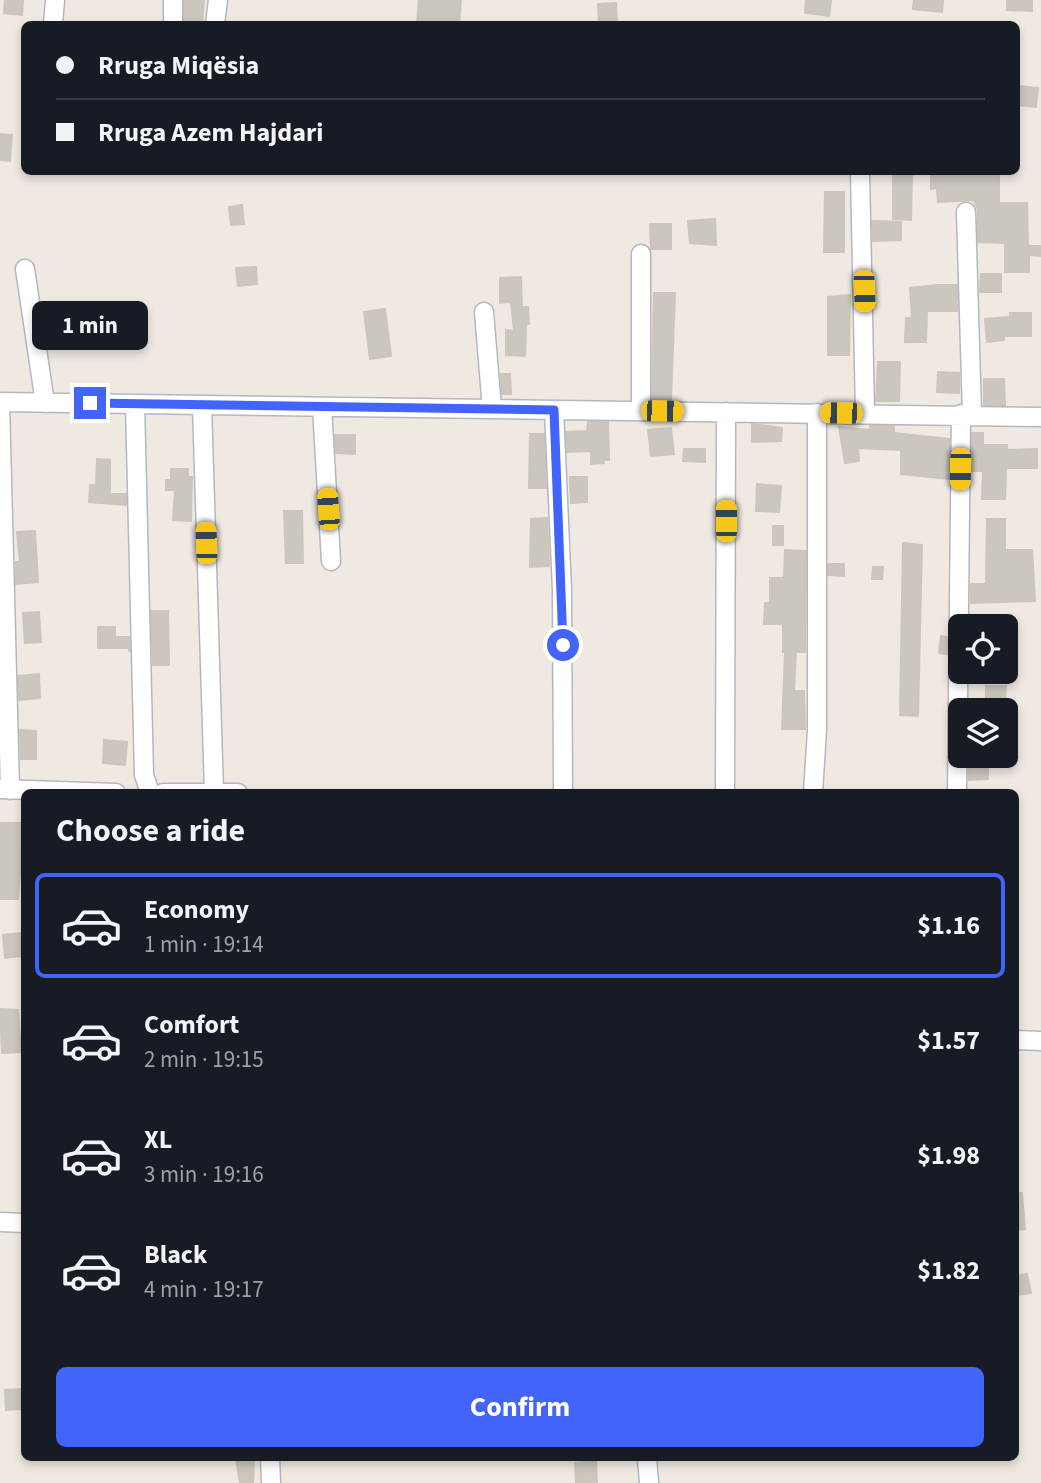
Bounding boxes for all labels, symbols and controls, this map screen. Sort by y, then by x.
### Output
text: Rruga Miqësia [98,47,259,84]
text: Rruga Azem Hajdari [98,114,323,151]
car [853,270,876,312]
callout: 1 min [32,302,148,350]
text: 1 min [62,309,118,342]
route end [74,387,106,419]
car [641,400,684,422]
car [820,402,863,424]
car [950,448,971,490]
car [317,487,340,531]
car [716,500,737,542]
car [195,522,218,564]
map controls [948,614,1018,768]
button: locate [948,614,1018,684]
route start [547,629,579,661]
button: layers [948,698,1018,768]
text: Choose a ride [56,808,245,854]
text: Economy [144,891,249,928]
icon: car [60,894,123,957]
text: $1.16 [917,907,980,944]
text: 1 min · 19:14 [144,928,264,961]
text: Comfort [144,1006,239,1043]
icon: car [60,1009,123,1072]
text: $1.57 [917,1022,980,1059]
text: 2 min · 19:15 [144,1043,264,1076]
text: XL [144,1121,172,1158]
icon: car [60,1124,123,1187]
text: $1.98 [917,1137,980,1174]
text: 3 min · 19:16 [144,1158,264,1191]
text: Black [144,1236,207,1273]
icon: car [60,1239,123,1302]
text: $1.82 [917,1252,980,1289]
text: 4 min · 19:17 [144,1273,264,1306]
button: Confirm [56,1367,984,1447]

